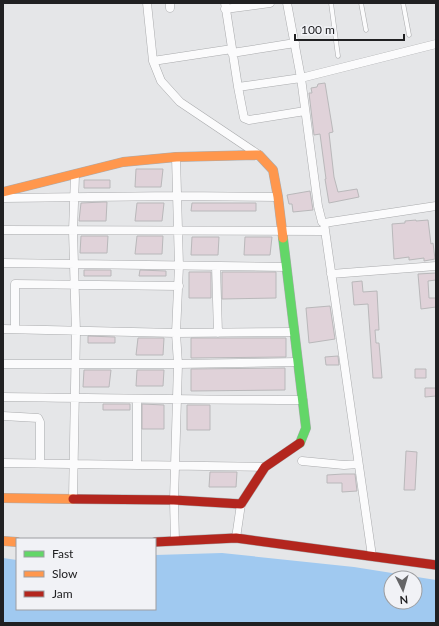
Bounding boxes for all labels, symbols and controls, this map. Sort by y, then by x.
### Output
scale bar [295,16,404,42]
text: 100 m [301,22,335,37]
legend [16,538,156,610]
text: Fast [52,546,74,561]
text: Slow [52,566,78,581]
north arrow [383,570,423,610]
text: Jam [52,586,73,601]
text: N [399,594,409,607]

